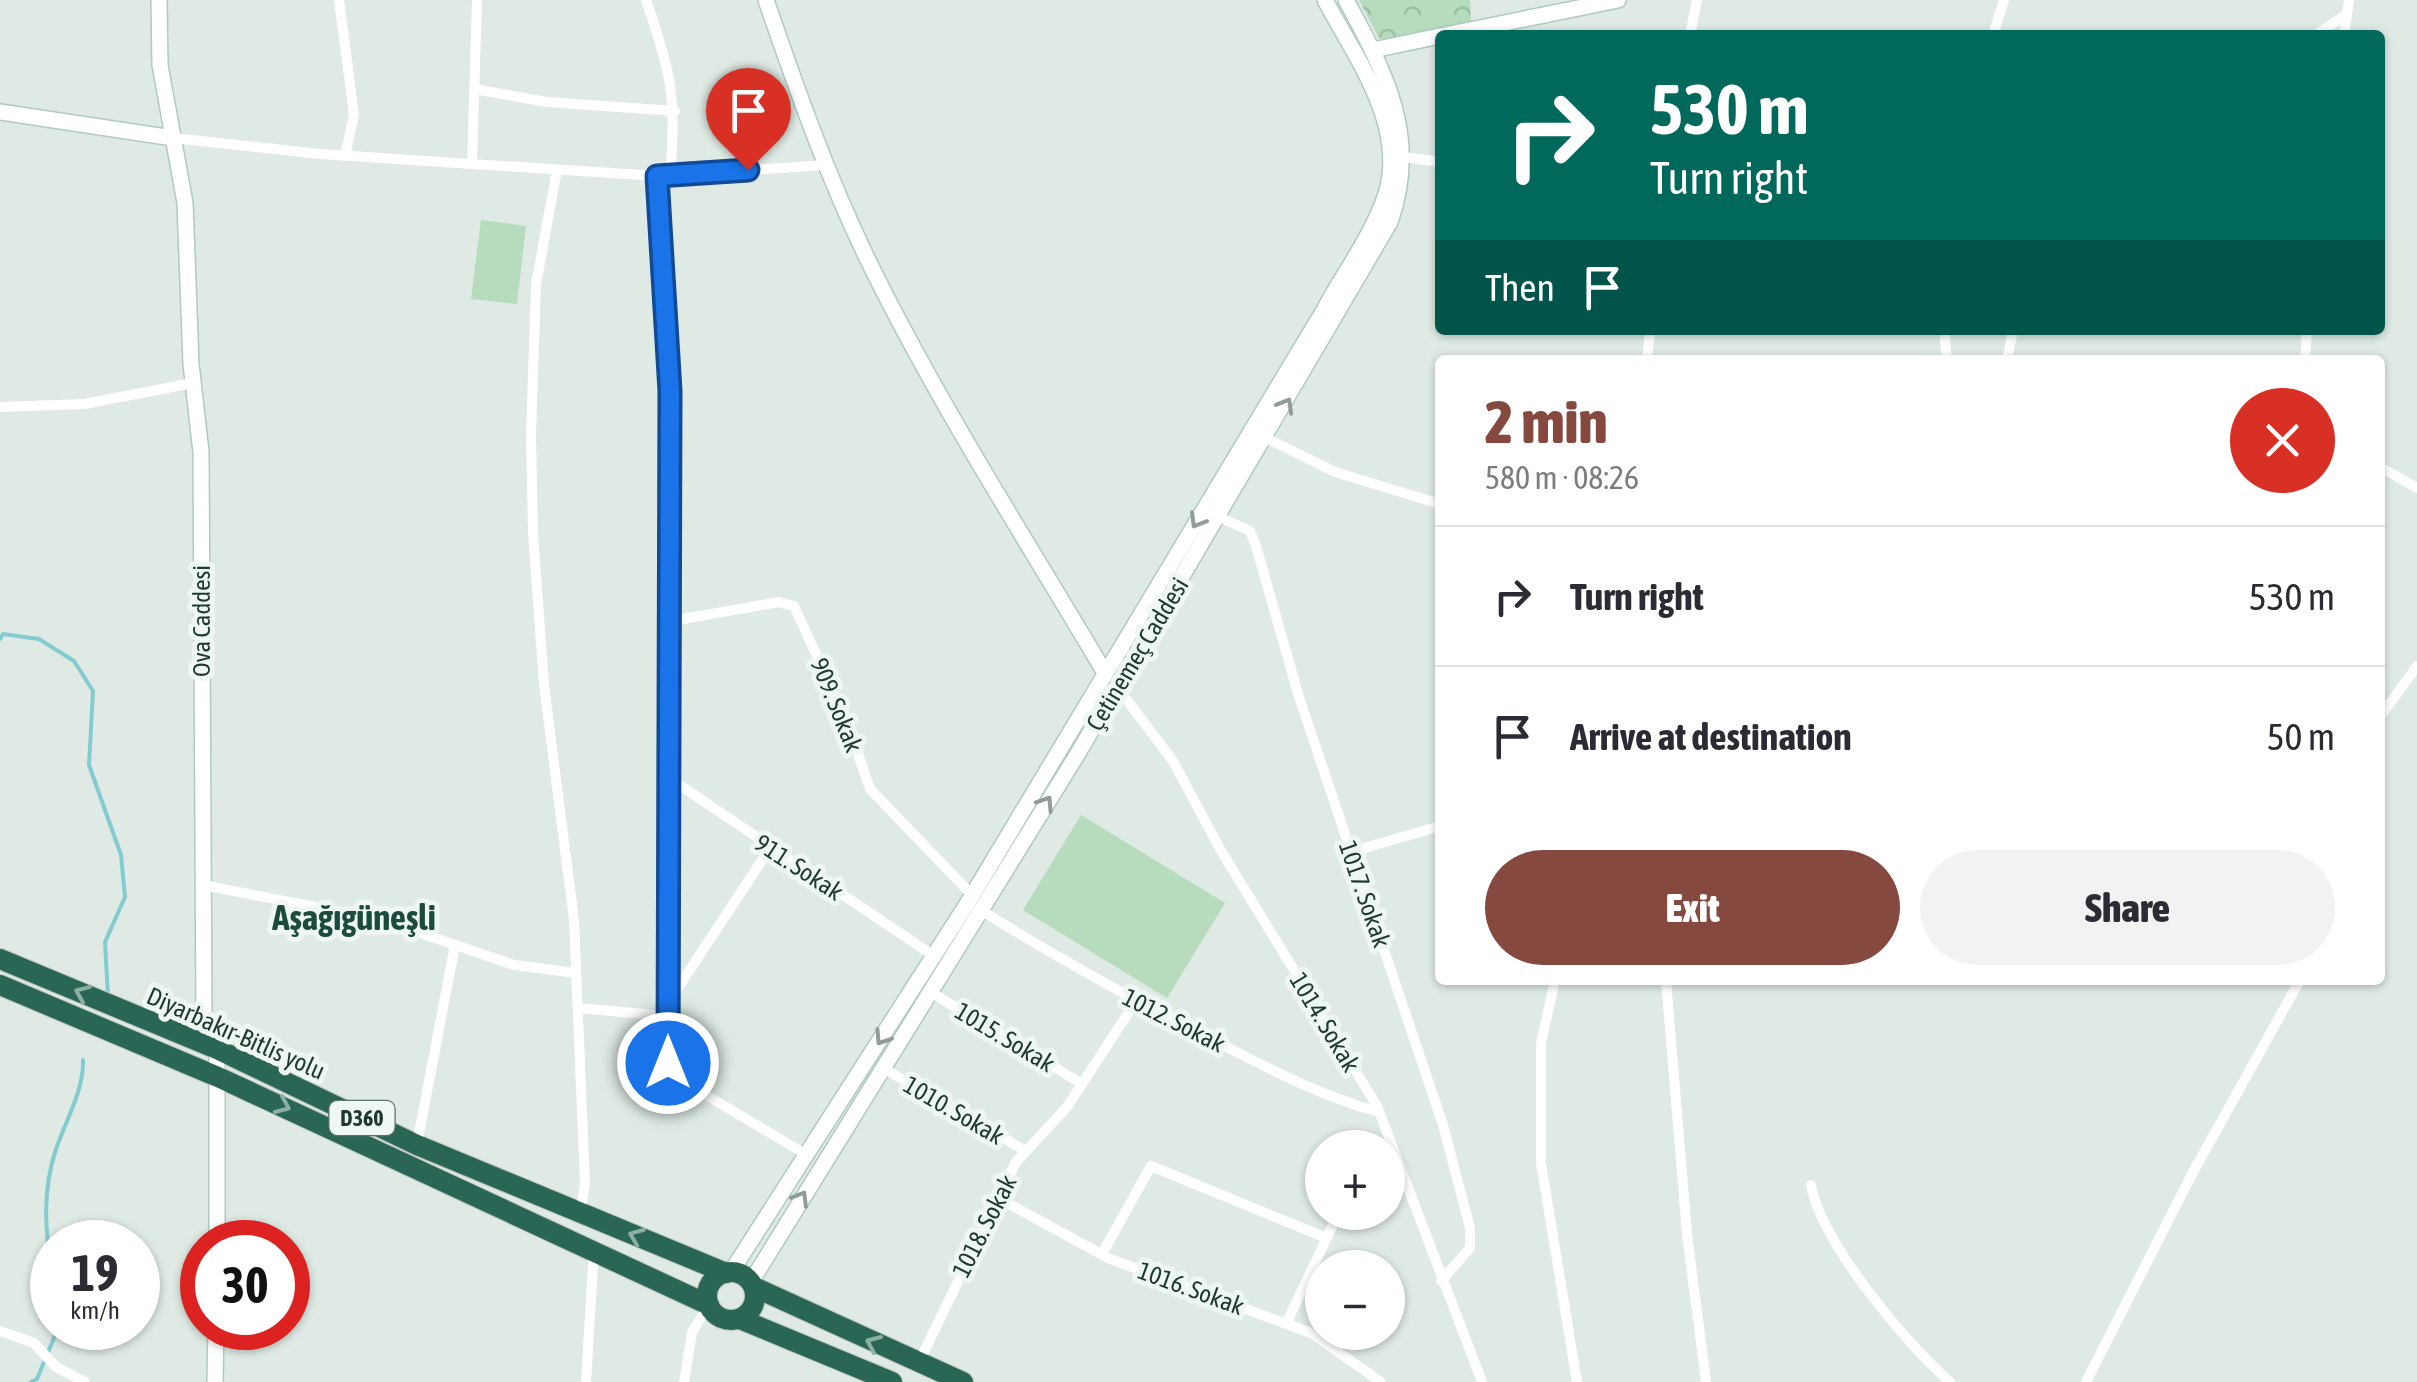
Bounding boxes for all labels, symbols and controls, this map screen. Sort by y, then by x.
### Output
pin [706,68,791,171]
text: 530 m [1650,69,1809,149]
icon: right [1485,70,1615,200]
icon: arrive [721,83,776,138]
text: Turn right [1650,152,1808,204]
icon: arrive [1575,260,1630,315]
text: Then [1485,266,1555,309]
text: 2 min [1485,387,1608,456]
button: close [2230,388,2335,493]
one-way arrow [1273,397,1293,415]
text: 580 m · 08:26 [1485,459,1639,496]
one-way arrow [1190,510,1209,528]
street label: Ova Caddesi [187,565,215,677]
icon: right [1485,569,1540,624]
street label: Çetinemeç Caddesi [1080,572,1194,736]
text: Turn right [1570,575,1704,618]
text: 530 m [2249,575,2335,618]
street label: 909. Sokak [805,654,869,756]
icon: arrive [1485,709,1540,764]
text: Arrive at destination [1570,715,1852,758]
text: 50 m [2267,715,2335,758]
one-way arrow [1034,796,1053,814]
street label: 911. Sokak [750,828,848,906]
street label: 1017. Sokak [1334,837,1396,951]
button: Exit [1485,850,1900,965]
button: Share [1920,850,2335,965]
district label: Aşağıgüneşli [271,897,436,937]
street label: 1014. Sokak [1284,967,1366,1077]
street label: Diyarbakır-Bitlis yolu [143,981,329,1085]
street label: 1012. Sokak [1118,982,1230,1058]
one-way arrow [74,984,92,1004]
street label: 1015. Sokak [950,996,1060,1078]
position arrow [616,1011,720,1115]
one-way arrow [875,1027,894,1045]
street label: 1010. Sokak [899,1070,1009,1150]
one-way arrow [272,1094,290,1114]
road number: D360 [330,1101,394,1135]
map controls [1305,1130,1405,1350]
button: + [1305,1130,1405,1230]
street label: 1018. Sokak [946,1170,1022,1282]
one-way arrow [789,1191,808,1209]
speed limit sign: 30 [180,1220,310,1350]
one-way arrow [628,1227,645,1247]
text: 19 [71,1244,118,1302]
button: − [1305,1250,1405,1350]
street label: 1016. Sokak [1134,1256,1248,1320]
text: km/h [70,1296,120,1324]
one-way arrow [865,1336,883,1356]

